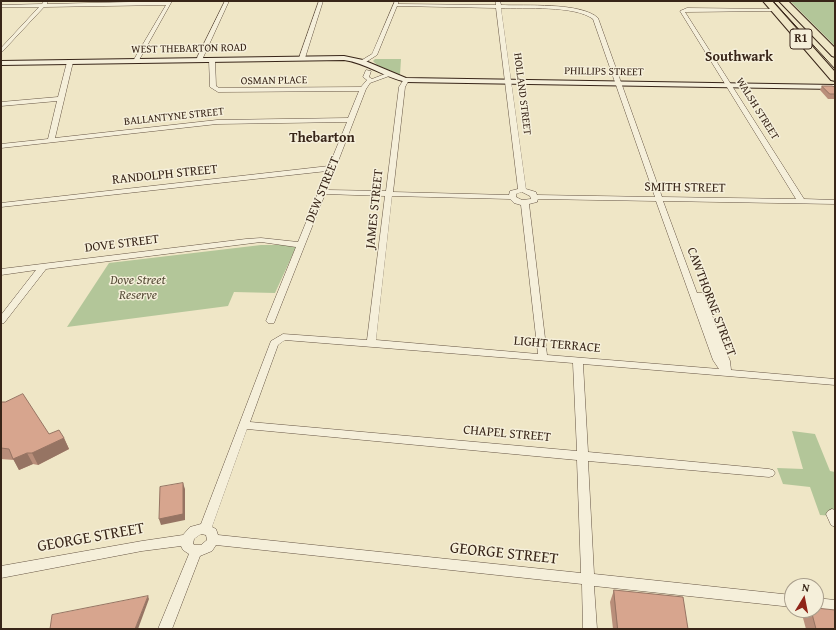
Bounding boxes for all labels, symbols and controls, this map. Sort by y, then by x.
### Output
road number: R1 [790,29,812,49]
street label: WEST THEBARTON ROAD [131,41,247,57]
district label: Southwark [705,49,773,65]
street label: HOLLAND STREET [510,52,534,136]
street label: PHILLIPS STREET [564,65,644,79]
street label: OSMAN PLACE [241,74,307,88]
street label: WALSH STREET [733,75,781,143]
street label: BALLANTYNE STREET [123,105,225,129]
district label: Thebarton [289,130,355,146]
street label: DEW STREET [303,155,343,225]
street label: RANDOLPH STREET [111,162,219,188]
street label: JAMES STREET [363,168,387,250]
street label: SMITH STREET [644,179,726,197]
street label: DOVE STREET [84,232,160,256]
street label: CAWTHORNE STREET [683,245,739,359]
park label: Dove Street Reserve [110,273,166,304]
street label: LIGHT TERRACE [513,333,601,357]
street label: CHAPEL STREET [463,422,551,446]
street label: GEORGE STREET [36,519,146,557]
street label: GEORGE STREET [449,539,559,569]
north arrow [784,578,824,618]
text: N [801,579,811,596]

